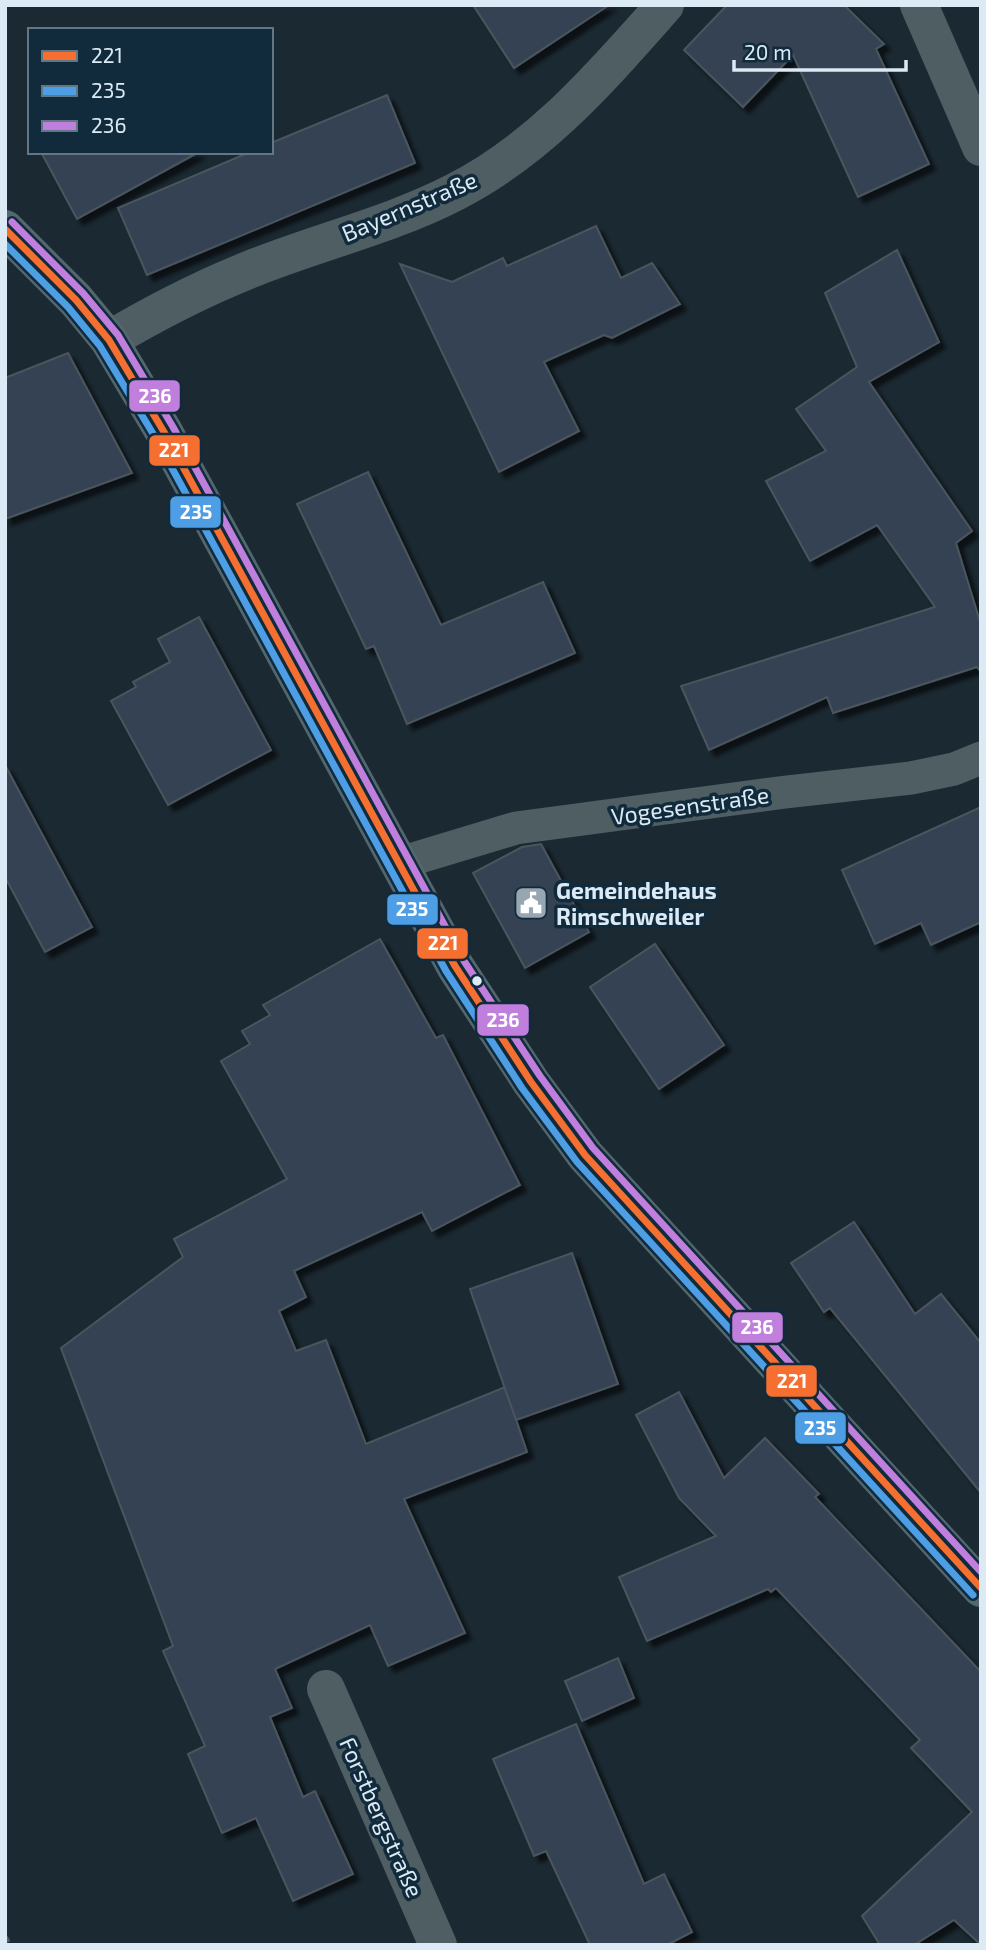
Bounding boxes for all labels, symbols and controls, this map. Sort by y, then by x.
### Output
legend [28,28,273,154]
scale bar [734,28,906,72]
text: 20 m [744,39,792,64]
text: 221 [91,42,123,67]
text: 235 [91,77,126,102]
text: 236 [91,112,127,137]
street label: Bayernstraße [337,165,481,247]
line badge: 236 [128,379,181,413]
text: 236 [138,384,172,407]
line badge: 221 [148,434,201,467]
text: 221 [159,438,189,461]
line badge: 235 [169,495,222,529]
text: 235 [180,500,212,523]
street label: Vogesenstraße [609,780,771,830]
place label: Gemeindehaus Rimschweiler [556,876,717,930]
public building icon: Gemeindehaus Rimschweiler [512,884,550,922]
line badge: 235 [386,893,439,926]
text: 235 [396,897,428,920]
line badge: 221 [416,927,469,960]
text: 221 [428,931,458,954]
unlabelled marker [470,974,484,988]
line badge: 236 [476,1003,530,1037]
text: 236 [486,1008,520,1031]
line badge: 236 [731,1311,784,1344]
text: 236 [740,1315,774,1338]
line badge: 221 [765,1364,818,1398]
text: 221 [777,1369,807,1392]
line badge: 235 [794,1411,847,1445]
text: 235 [804,1416,836,1439]
street label: Forstbergstraße [334,1733,430,1901]

